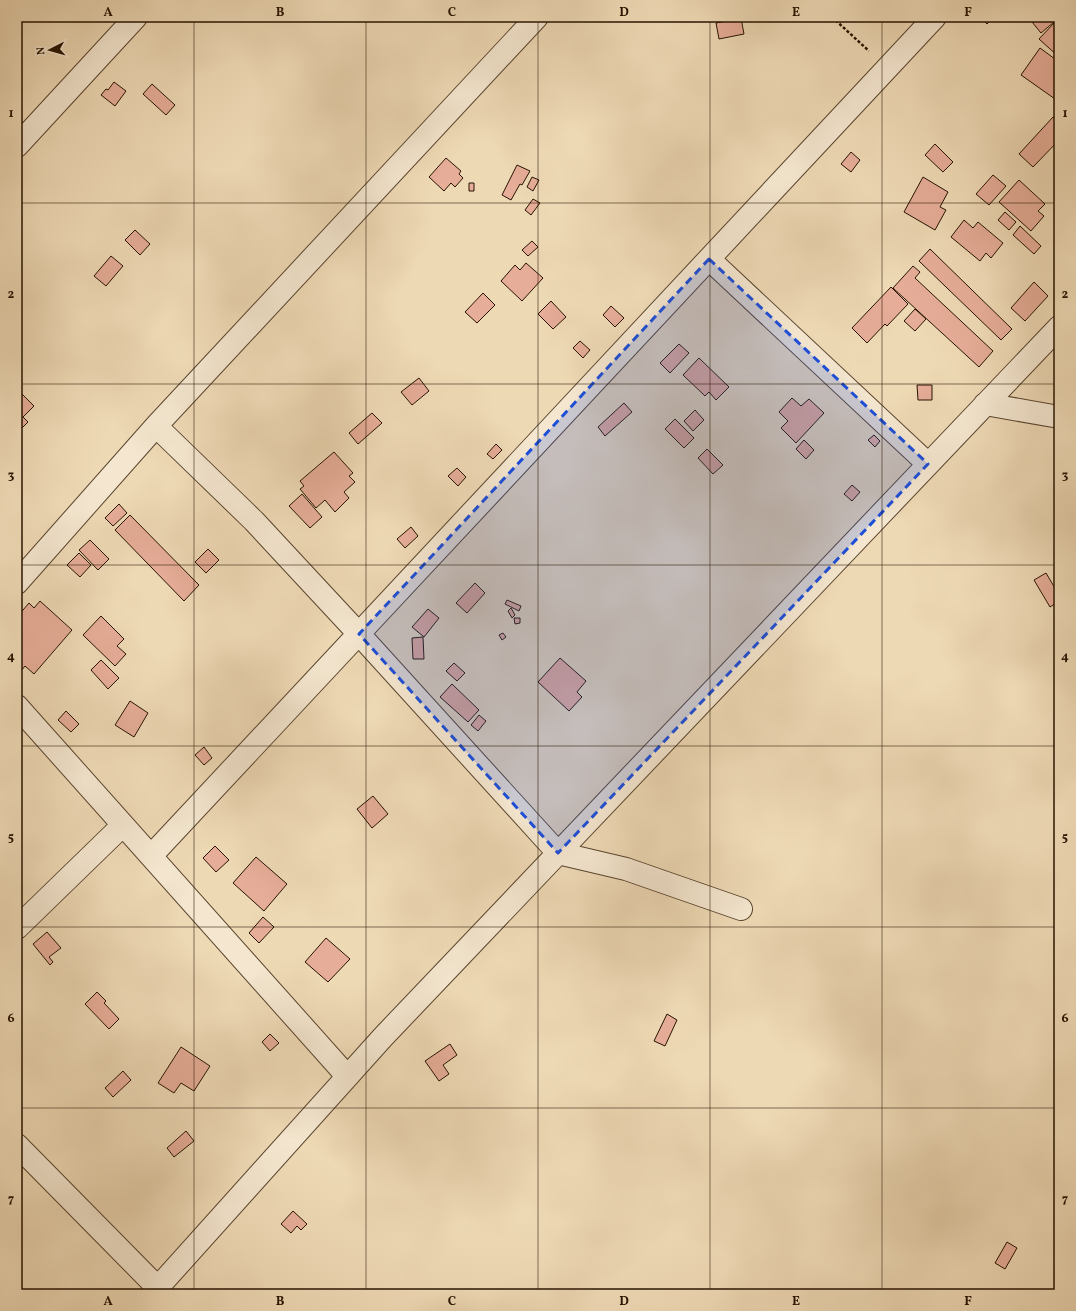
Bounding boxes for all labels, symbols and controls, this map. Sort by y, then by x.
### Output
text: A [103,4,113,22]
text: B [276,4,285,22]
text: C [448,4,456,22]
text: D [619,4,629,22]
text: E [792,4,800,22]
text: F [964,4,972,22]
north arrow [30,30,70,70]
text: N [34,46,49,56]
text: 1 [8,105,14,123]
text: 1 [1062,105,1068,123]
text: 2 [8,286,15,304]
text: 2 [1062,286,1069,304]
text: 3 [8,467,15,485]
text: 3 [1062,467,1069,485]
text: 4 [7,648,15,666]
text: 4 [1061,648,1069,666]
text: 5 [8,829,14,847]
text: 5 [1062,829,1068,847]
text: 6 [7,1010,15,1028]
text: 6 [1061,1010,1069,1028]
text: 7 [8,1191,14,1209]
text: 7 [1062,1191,1068,1209]
text: A [103,1293,113,1311]
text: B [276,1293,285,1311]
text: C [448,1293,456,1311]
text: D [619,1293,629,1311]
text: E [792,1293,800,1311]
text: F [964,1293,972,1311]

